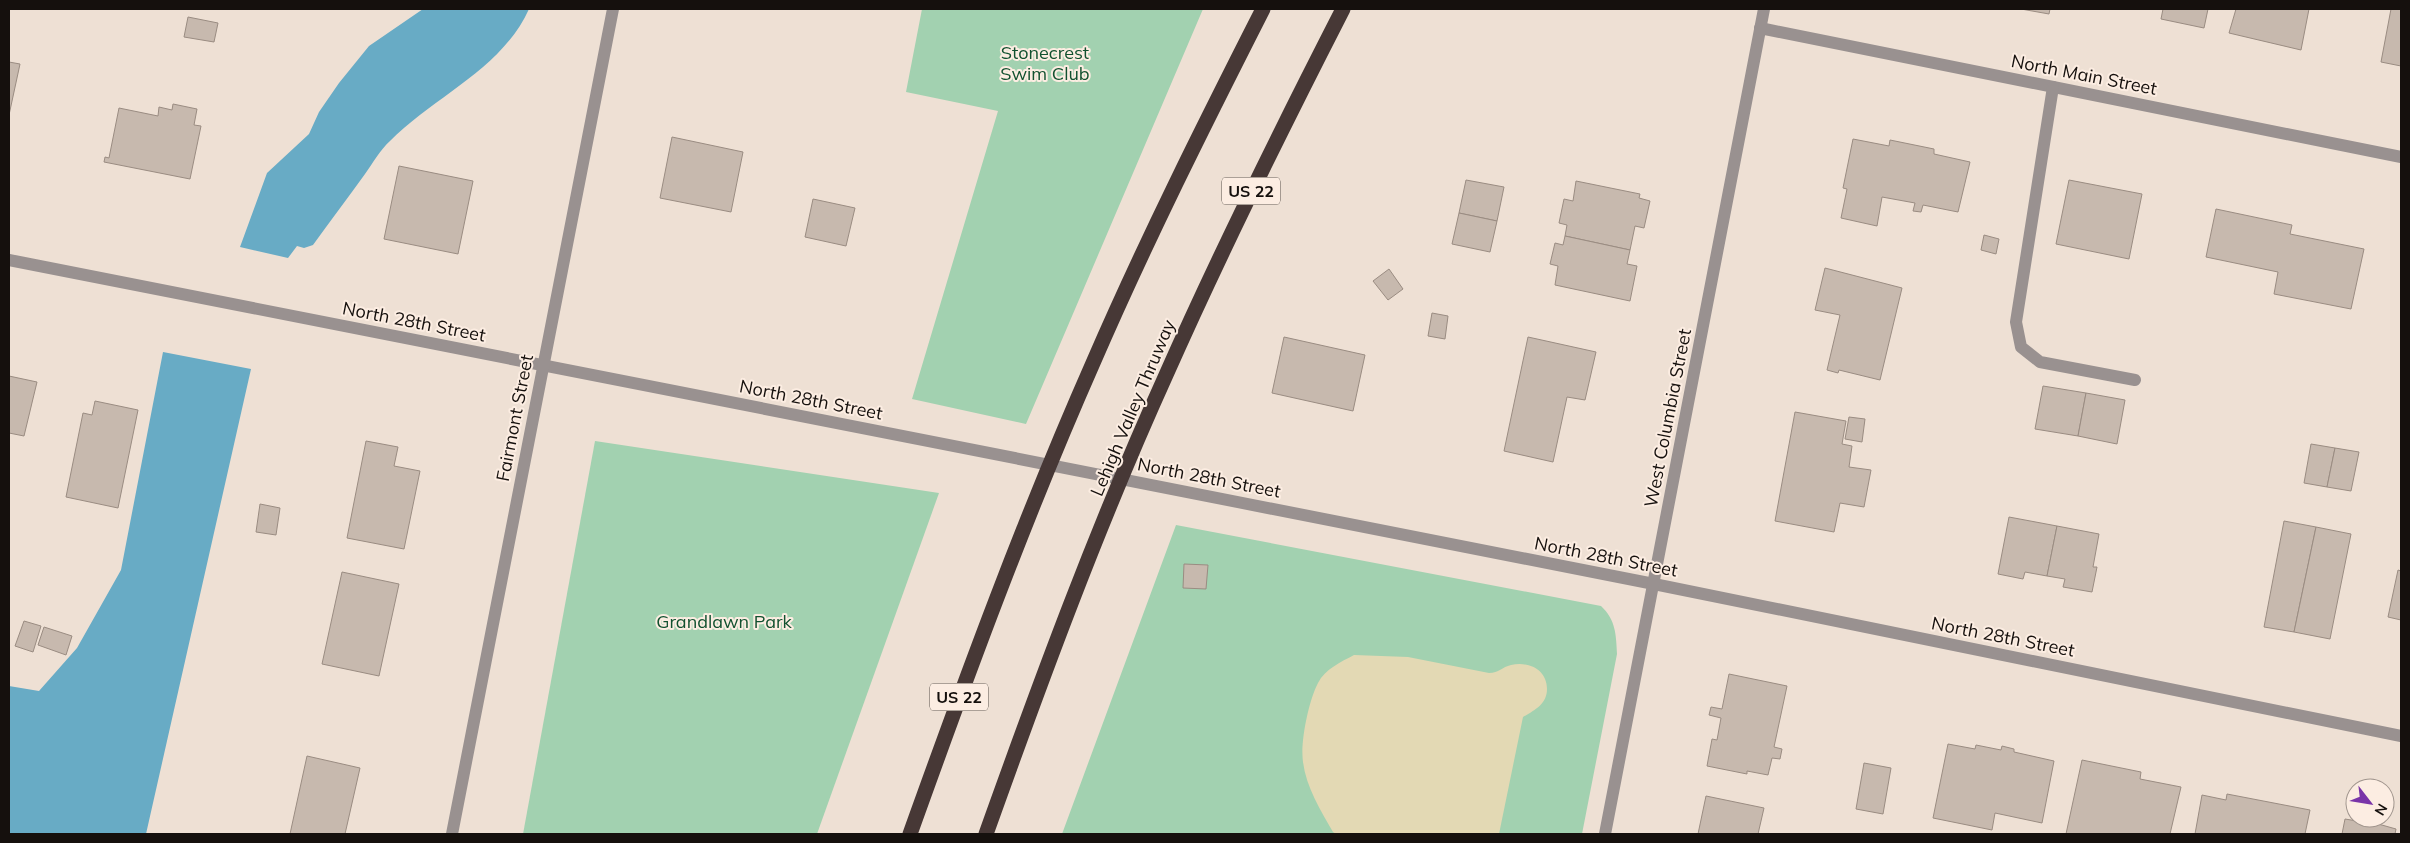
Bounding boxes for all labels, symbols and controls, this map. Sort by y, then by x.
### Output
park label: Stonecrest Swim Club [1000,41,1090,85]
street label: North Main Street [2009,49,2159,100]
road number: US 22 [1222,178,1280,205]
street label: North 28th Street [341,296,488,347]
street label: Lehigh Valley Thruway [1085,316,1180,499]
street label: West Columbia Street [1639,327,1696,509]
street label: Fairmont Street [491,353,538,483]
street label: North 28th Street [738,374,885,425]
street label: North 28th Street [1136,452,1283,503]
street label: North 28th Street [1533,531,1680,582]
park label: Grandlawn Park [656,610,792,633]
street label: North 28th Street [1930,611,2077,662]
road number: US 22 [930,684,988,710]
north arrow [2345,778,2395,828]
text: N [2371,801,2392,819]

